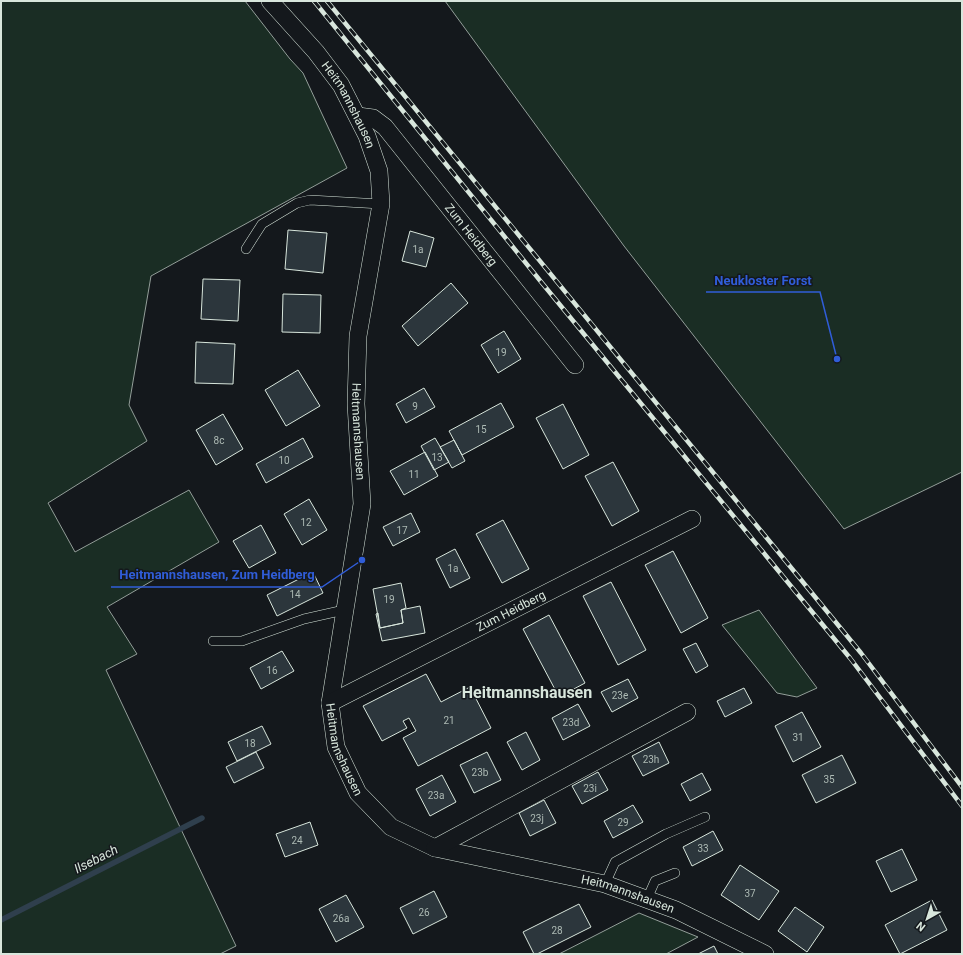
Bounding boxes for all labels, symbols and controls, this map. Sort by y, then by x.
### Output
street label: Heitmannshausen [319,59,378,150]
street label: Zum Heidberg [442,201,500,269]
house number: 1a [412,244,424,255]
callout: Neukloster Forst [706,267,820,292]
text: Neukloster Forst [714,273,812,288]
house number: 19 [495,347,507,358]
street label: Heitmannshausen [349,383,368,481]
house number: 9 [412,401,418,412]
house number: 15 [475,424,487,435]
house number: 8c [214,435,224,446]
house number: 13 [431,452,443,463]
house number: 10 [278,455,290,466]
house number: 11 [408,469,420,480]
house number: 12 [300,517,312,528]
house number: 17 [396,525,408,536]
callout: Heitmannshausen, Zum Heidberg [111,562,322,587]
house number: 1a [447,563,459,574]
text: Heitmannshausen, Zum Heidberg [119,567,315,582]
street label: Zum Heidberg [474,588,548,634]
house number: 14 [289,589,301,600]
house number: 19 [383,594,395,605]
house number: 16 [266,665,278,676]
district label: Heitmannshausen [462,683,592,702]
house number: 23e [612,690,628,701]
street label: Heitmannshausen [323,702,365,798]
house number: 21 [443,715,455,726]
house number: 23d [563,717,579,728]
house number: 31 [792,732,804,743]
house number: 18 [244,738,256,749]
house number: 23h [643,754,659,765]
house number: 23b [472,767,489,778]
house number: 35 [823,774,835,785]
house number: 23i [583,783,597,794]
house number: 23a [428,790,444,801]
house number: 23j [530,813,544,824]
house number: 29 [617,817,629,828]
house number: 24 [291,835,303,846]
water label: Ilsebach [72,842,120,876]
house number: 33 [697,843,709,854]
street label: Heitmannshausen [580,872,676,916]
house number: 37 [744,888,756,899]
north arrow [907,899,947,939]
house number: 26 [418,907,430,918]
house number: 26a [333,913,349,924]
text: N [914,919,928,934]
house number: 28 [551,925,563,936]

